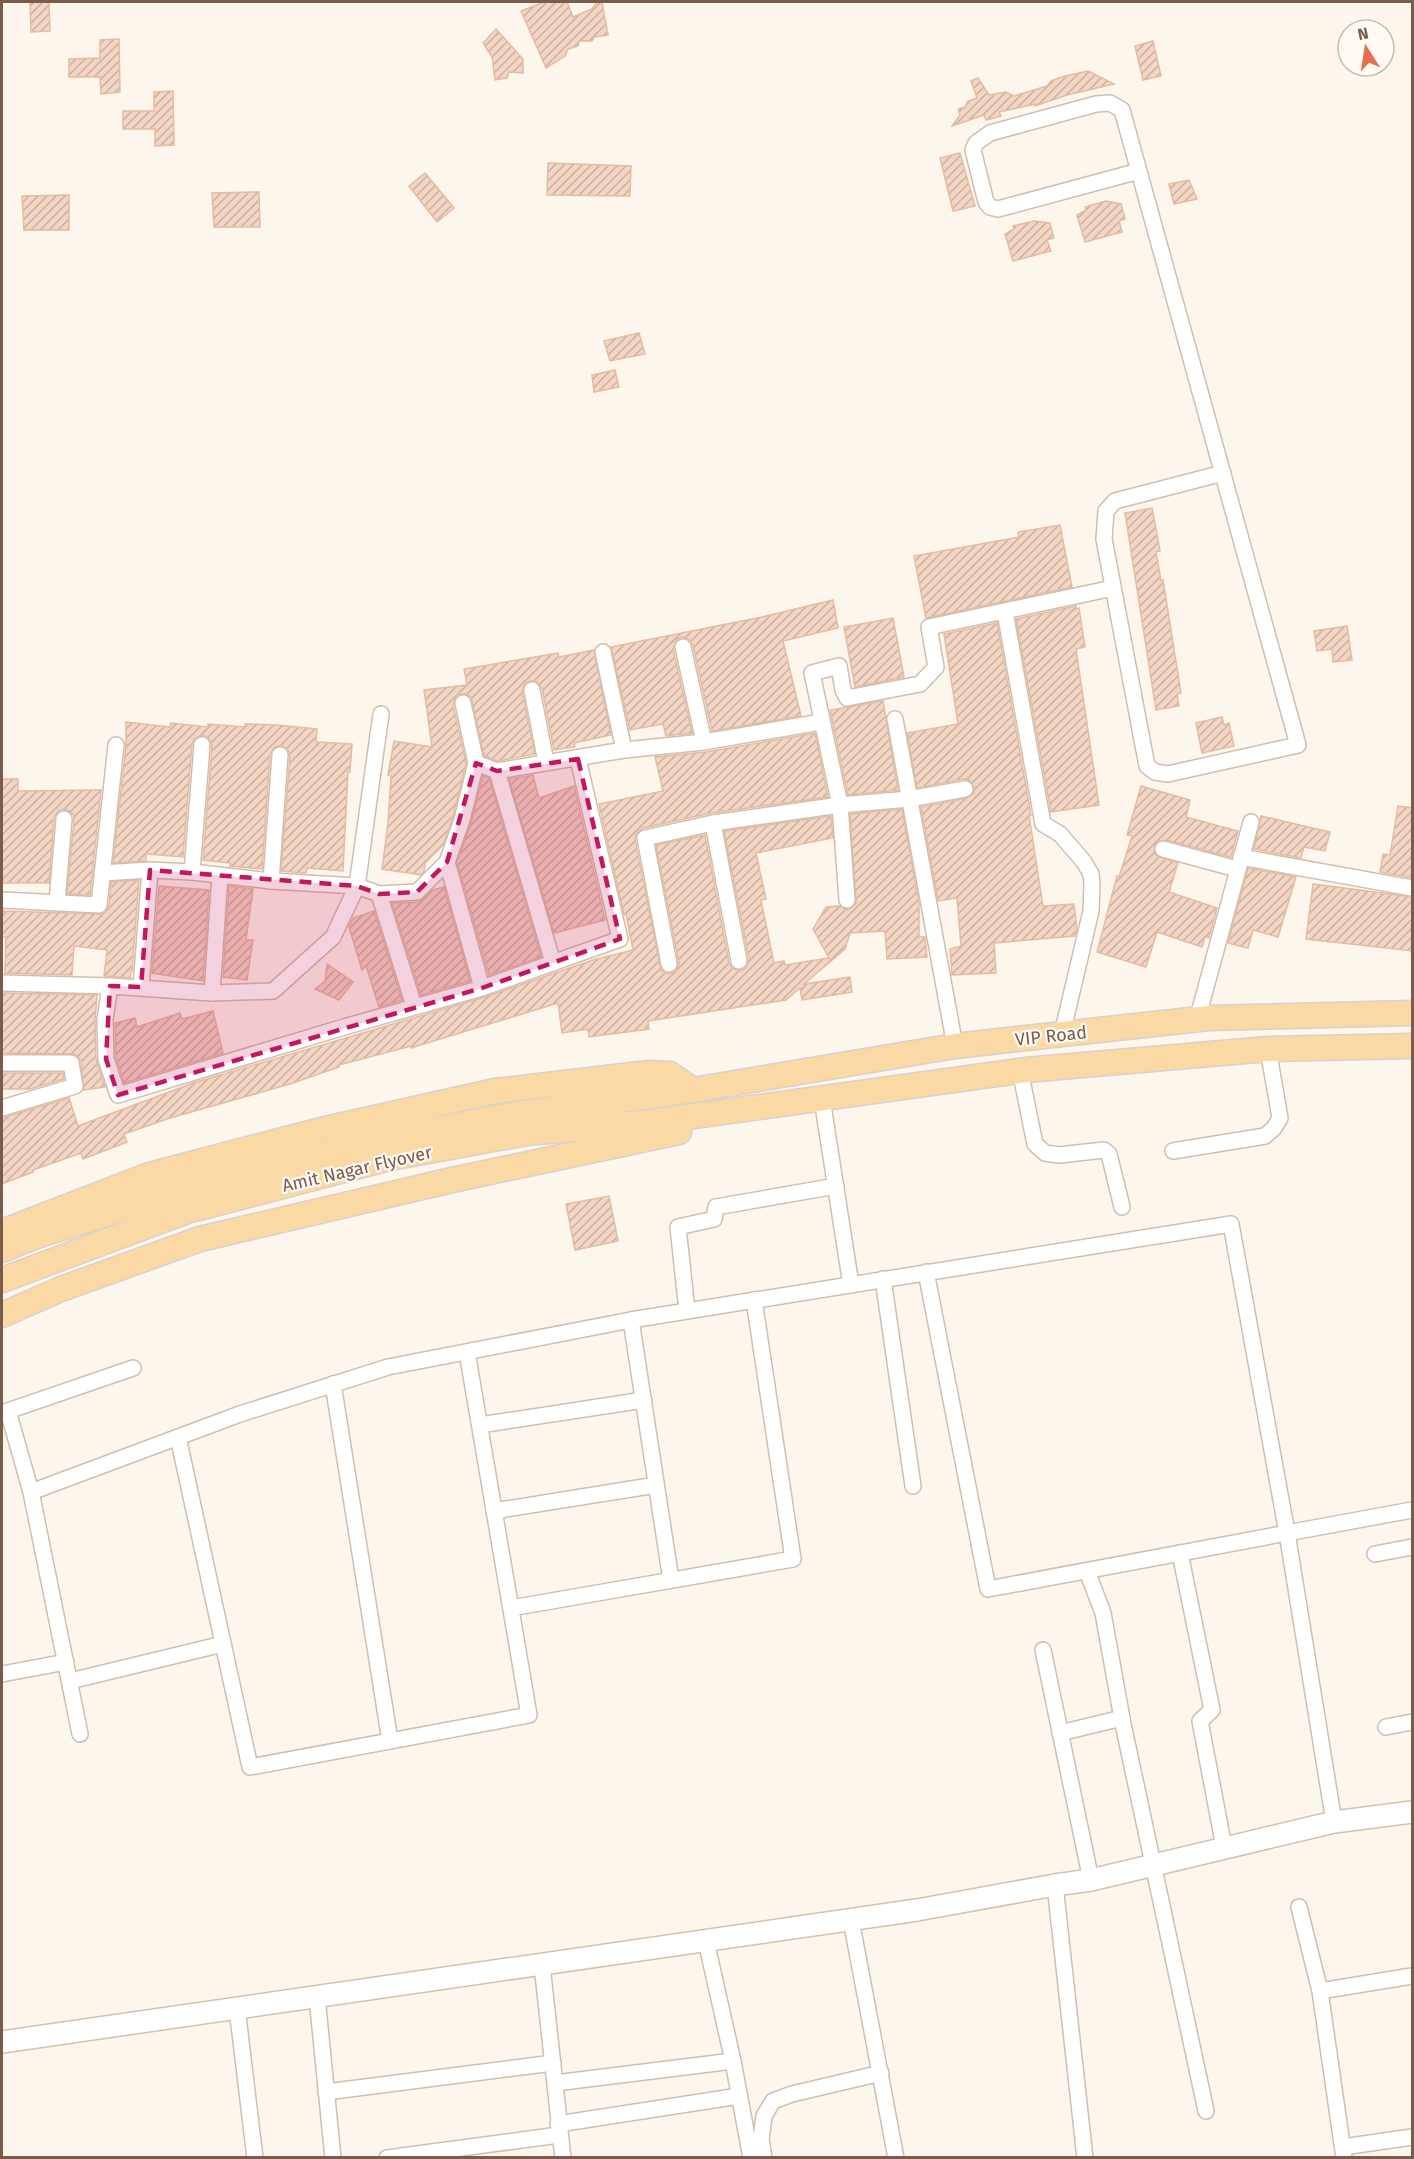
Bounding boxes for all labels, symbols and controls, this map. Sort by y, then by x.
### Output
north arrow [1336,18,1396,78]
text: N [1356,23,1370,44]
street label: VIP Road [1014,1021,1088,1051]
street label: Amit Nagar Flyover [280,1141,434,1197]

